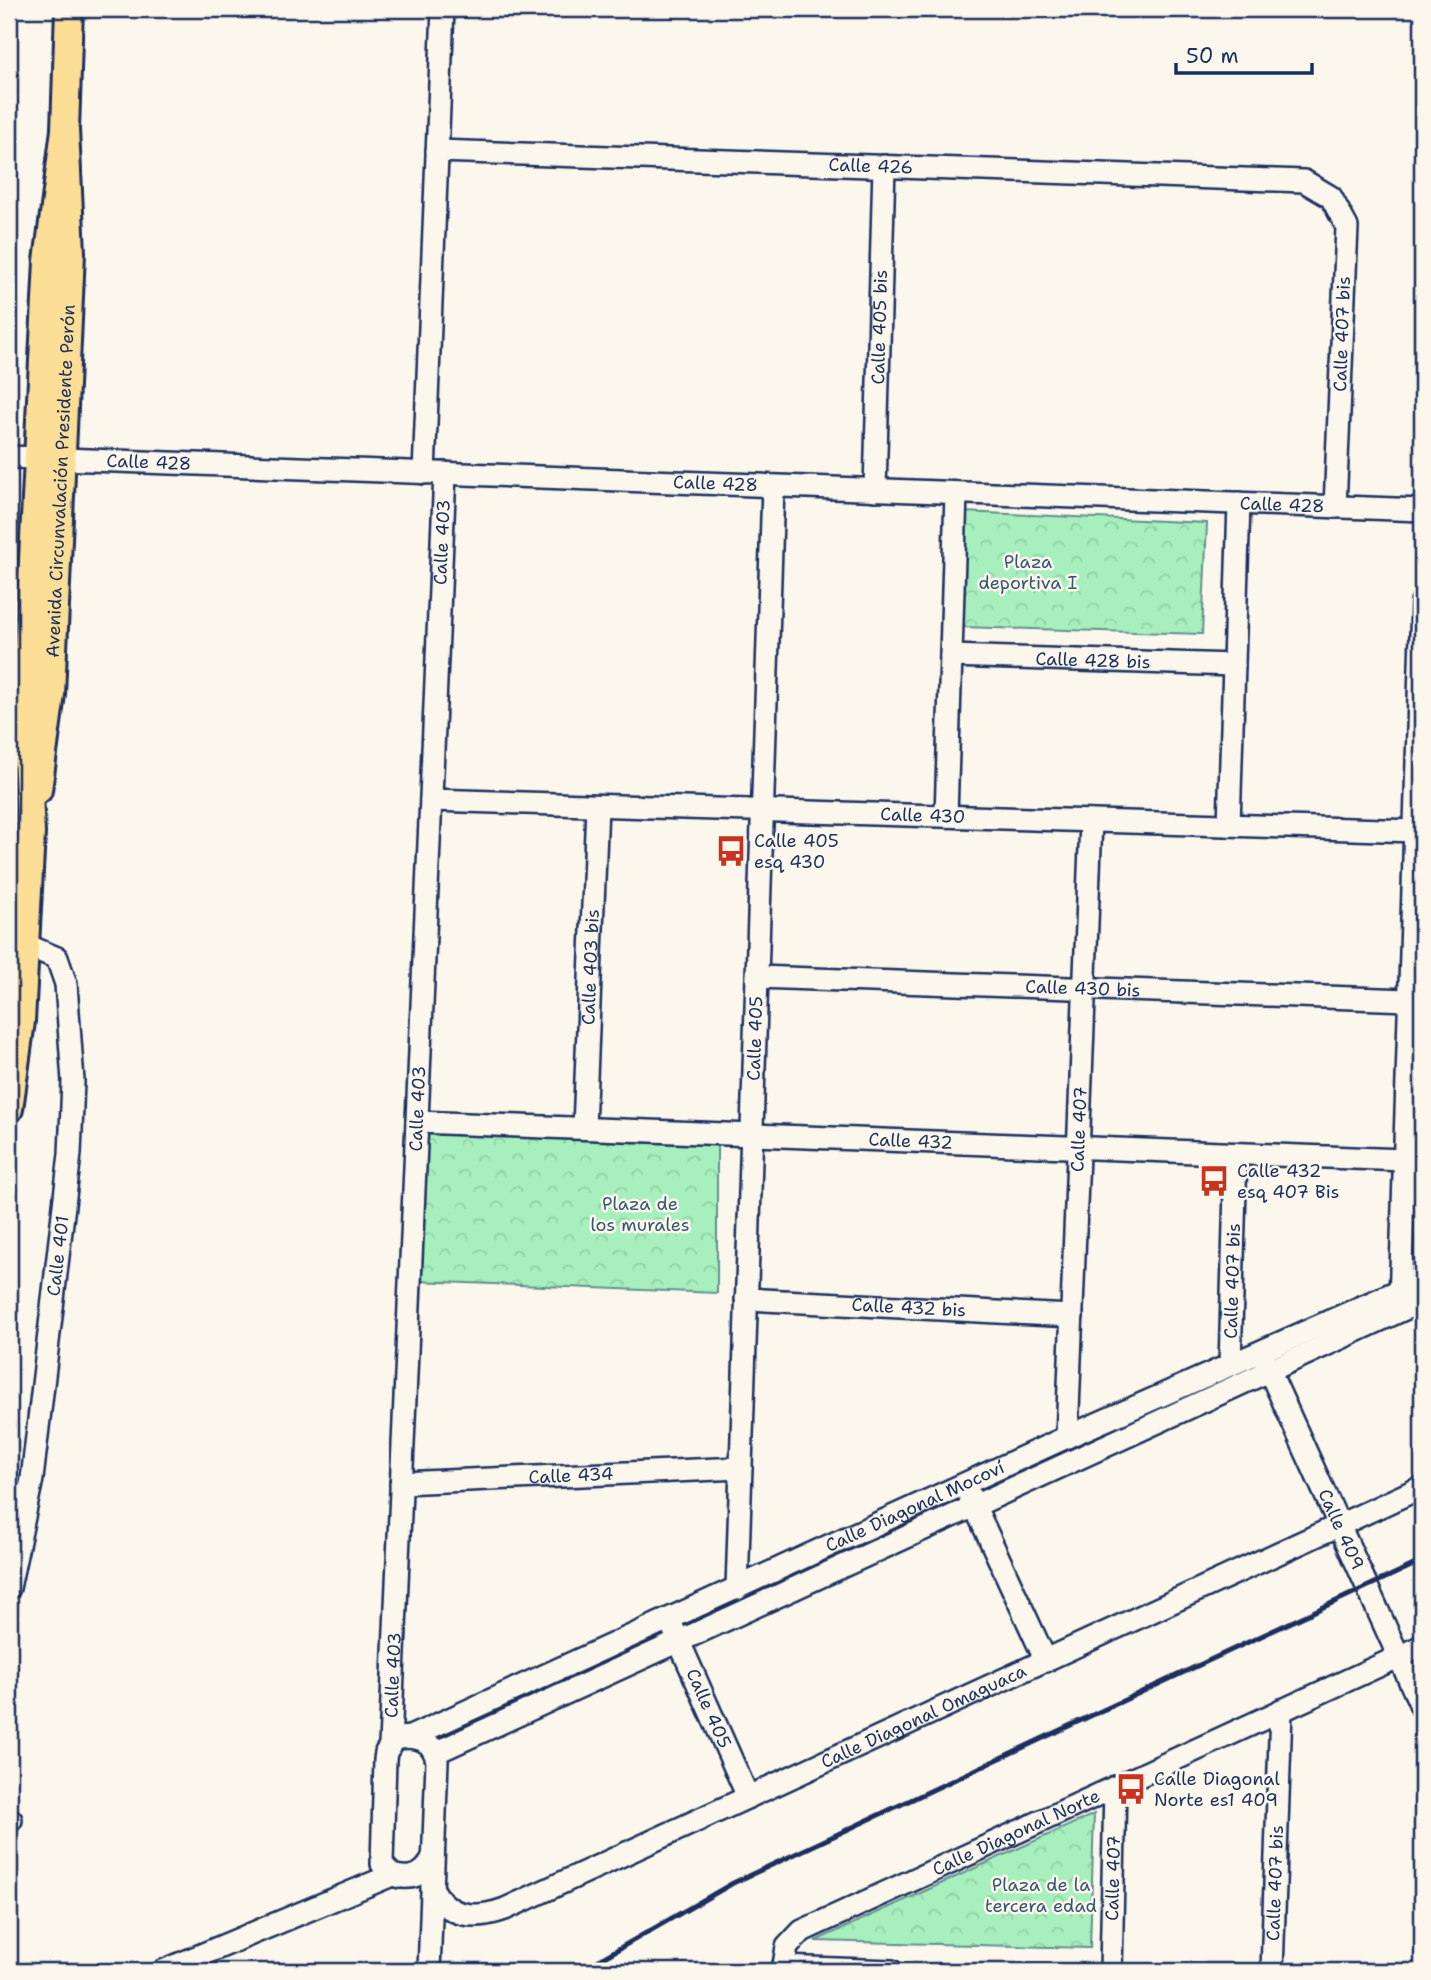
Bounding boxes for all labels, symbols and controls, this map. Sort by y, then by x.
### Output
scale bar [1176,32,1312,76]
text: 50 m [1186,42,1239,70]
street label: Calle 426 [828,153,913,179]
street label: Calle 405 bis [866,269,893,385]
street label: Calle 407 bis [1328,276,1356,392]
street label: Avenida Circunvalación Presidente Perón [41,304,81,658]
street label: Calle 428 [106,449,192,476]
street label: Calle 428 [673,470,758,497]
street label: Calle 428 [1239,491,1325,518]
street label: Calle 403 [428,499,456,585]
park label: Plaza deportiva I [978,550,1078,595]
street label: Calle 428 bis [1035,647,1151,674]
street label: Calle 430 [880,802,966,829]
place label: Calle 405 esq 430 [754,829,839,874]
bus stop icon: Calle 405 esq 430 [714,834,748,868]
street label: Calle 403 bis [576,909,605,1026]
street label: Calle 430 bis [1025,974,1141,1003]
street label: Calle 405 [742,995,768,1081]
street label: Calle 403 [404,1065,431,1152]
street label: Calle 407 [1065,1086,1093,1172]
street label: Calle 432 [868,1127,953,1155]
place label: Calle 432 esq 407 Bis [1237,1159,1339,1204]
bus stop icon: Calle 432 esq 407 Bis [1197,1164,1231,1198]
park label: Plaza de los murales [590,1192,690,1237]
street label: Calle 401 [41,1214,75,1298]
street label: Calle 407 bis [1219,1223,1246,1339]
street label: Calle 432 bis [851,1293,967,1322]
street label: Calle Diagonal Mocoví [821,1455,1008,1558]
street label: Calle 434 [528,1462,614,1489]
street label: Calle 409 [1312,1485,1370,1574]
street label: Calle 403 [379,1632,407,1718]
street label: Calle Diagonal Omaguaca [817,1659,1030,1774]
street label: Calle 405 [681,1665,737,1752]
place label: Calle Diagonal Norte es1 409 [1154,1767,1281,1812]
bus stop icon: Calle Diagonal Norte es1 409 [1114,1772,1148,1806]
street label: Calle Diagonal Norte [929,1784,1104,1881]
street label: Calle 407 bis [1261,1825,1289,1941]
street label: Calle 407 [1100,1835,1126,1921]
park label: Plaza de la tercera edad [985,1873,1097,1918]

